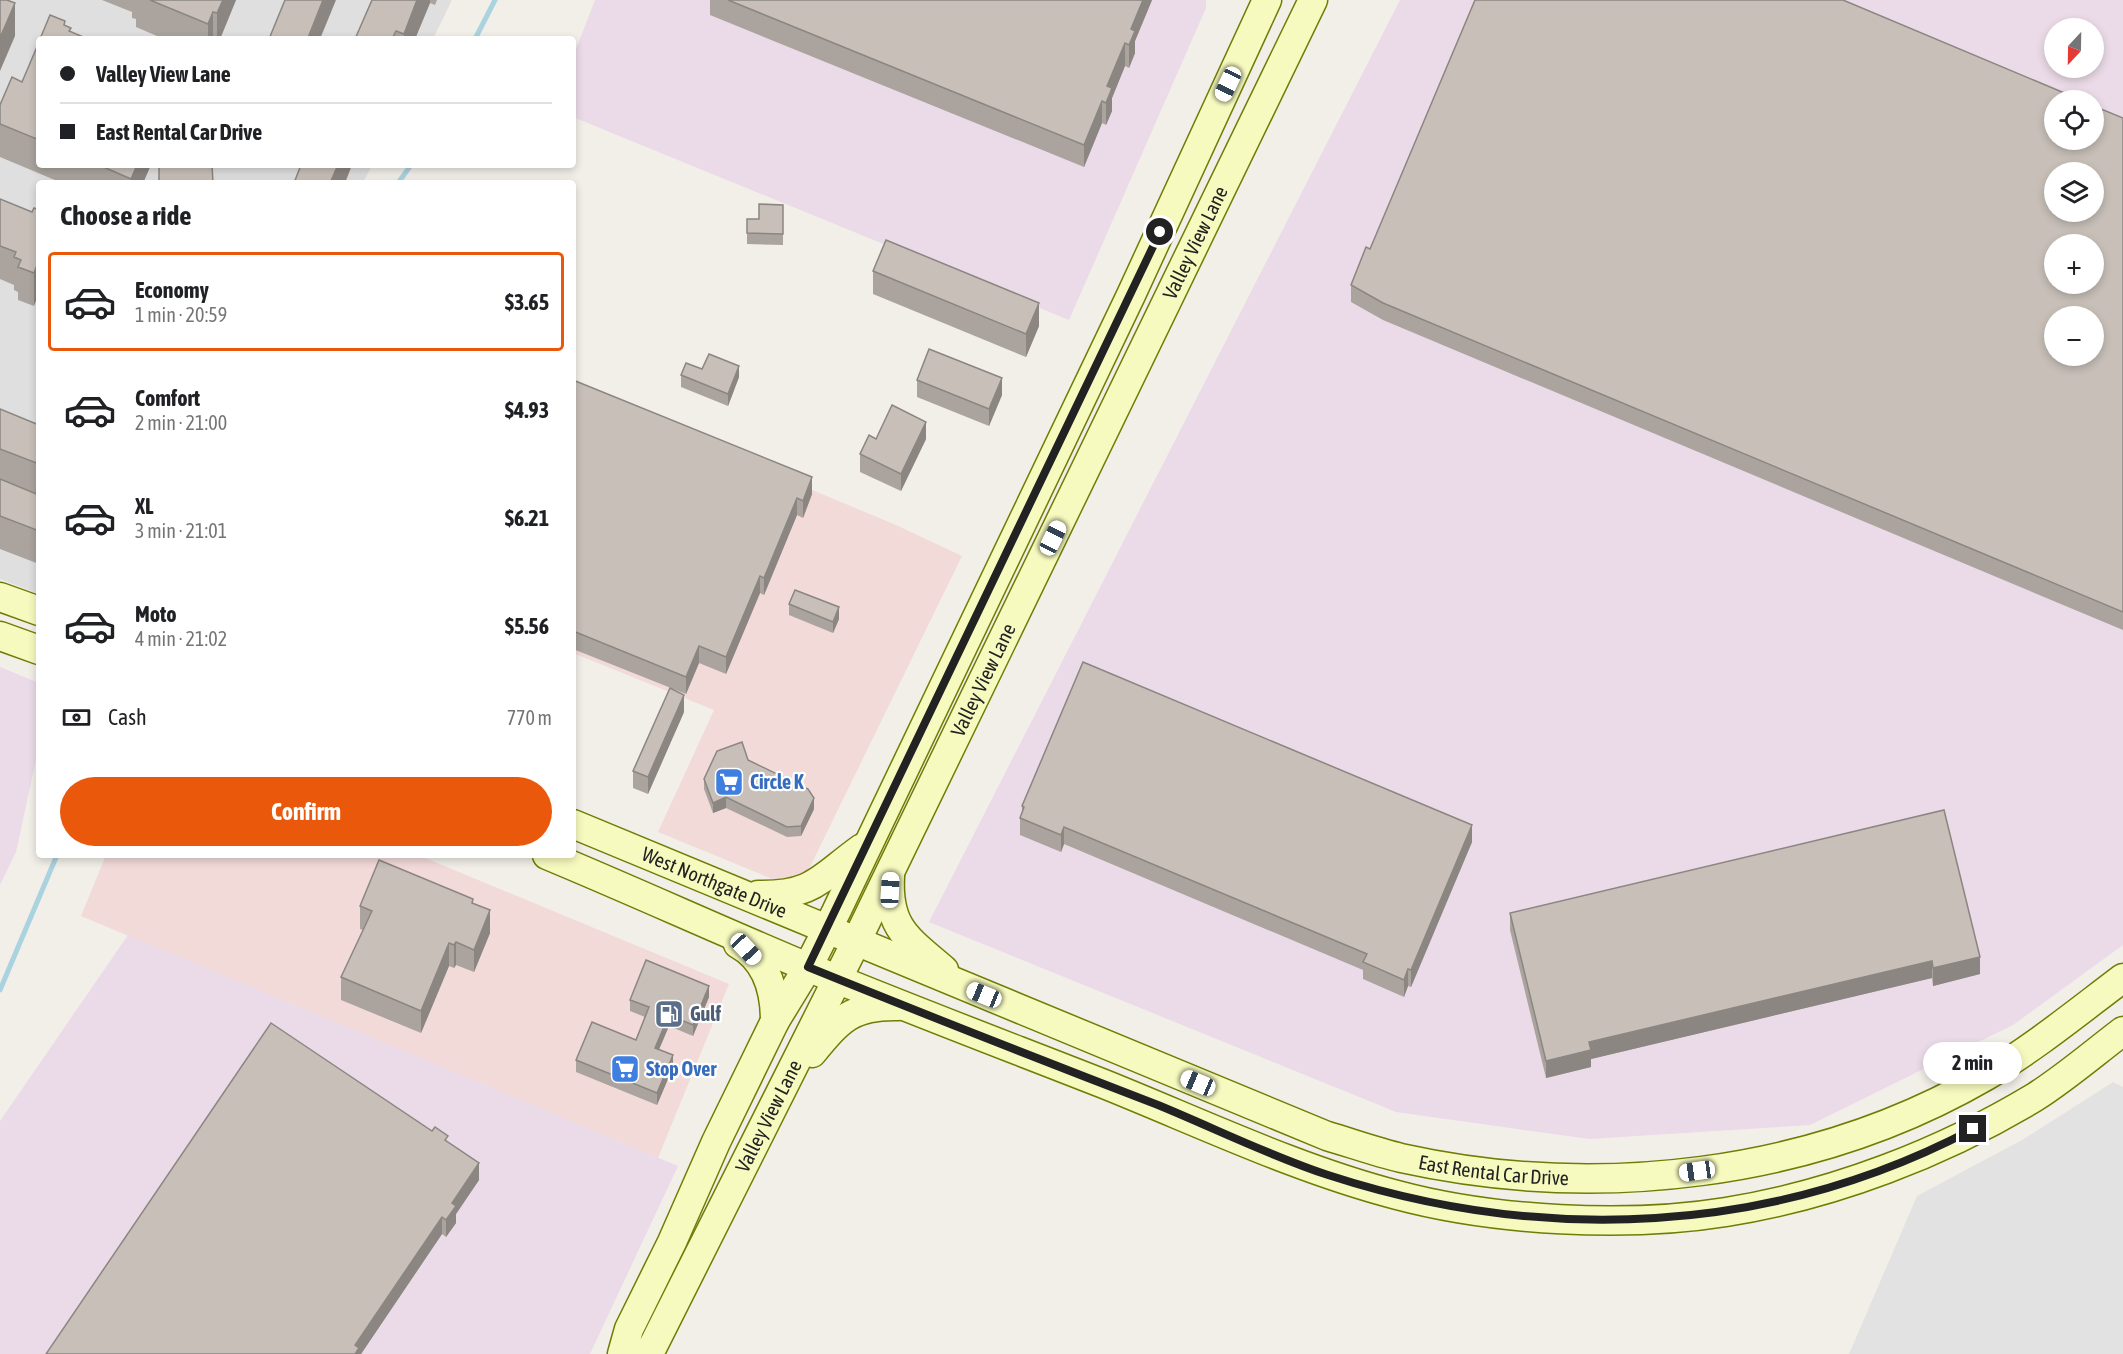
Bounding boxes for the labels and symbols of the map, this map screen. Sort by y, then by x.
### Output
north arrow [2044,18,2104,78]
car [1212,64,1244,104]
street label: Valley View Lane [1158,182,1232,303]
route start [1146,218,1173,245]
car [1037,518,1069,558]
street label: Valley View Lane [946,620,1020,740]
supermarket icon: Circle K [713,766,745,798]
place label: Circle K [750,770,804,793]
street label: West Northgate Drive [639,842,790,922]
car [880,872,900,908]
car [727,930,765,968]
car [964,980,1004,1010]
fuel station icon: Gulf [653,998,685,1030]
place label: Gulf [690,1002,722,1025]
callout: 2 min [1924,1042,2022,1084]
supermarket icon: Stop Over [609,1053,641,1085]
street label: Valley View Lane [730,1056,806,1176]
place label: Stop Over [646,1057,717,1080]
car [1178,1068,1218,1098]
route end [1959,1115,1986,1142]
street label: East Rental Car Drive [1417,1150,1569,1189]
car [1678,1160,1716,1182]

